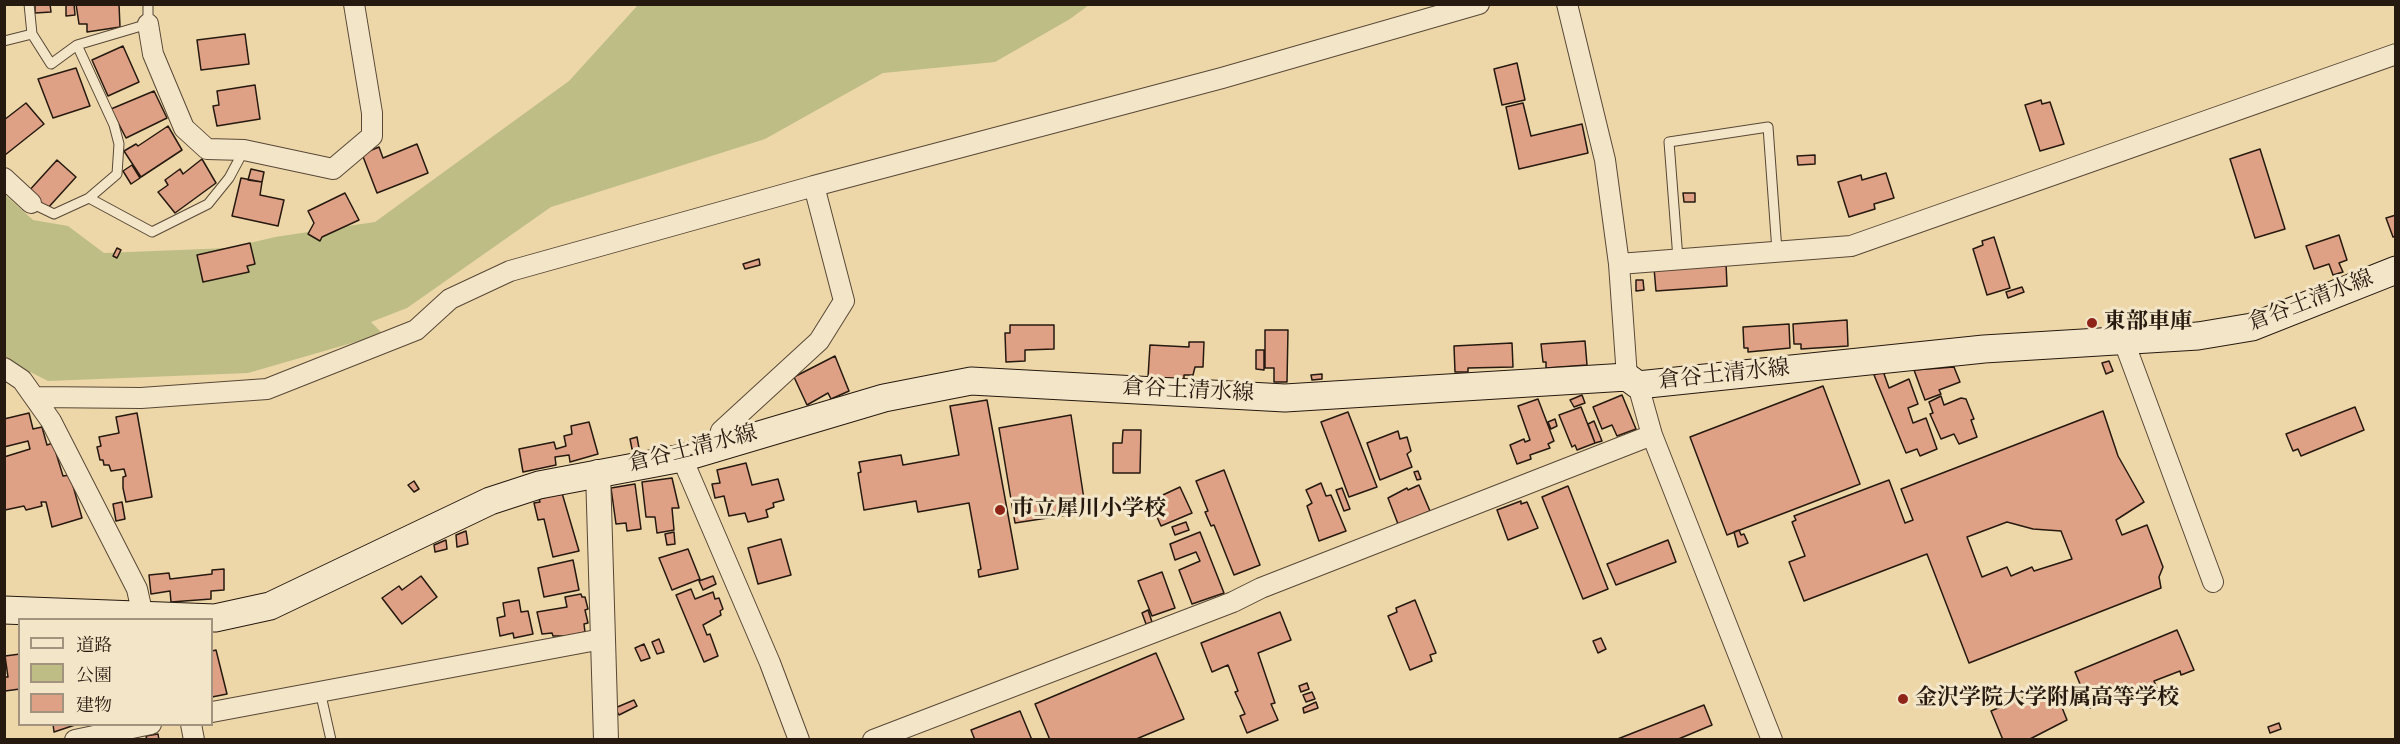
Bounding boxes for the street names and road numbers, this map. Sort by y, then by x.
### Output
street label: 倉谷土清水線 [2245,266,2377,338]
street label: 倉谷土清水線 [1657,356,1791,396]
street label: 倉谷土清水線 [1121,375,1255,409]
street label: 倉谷土清水線 [626,421,760,479]

